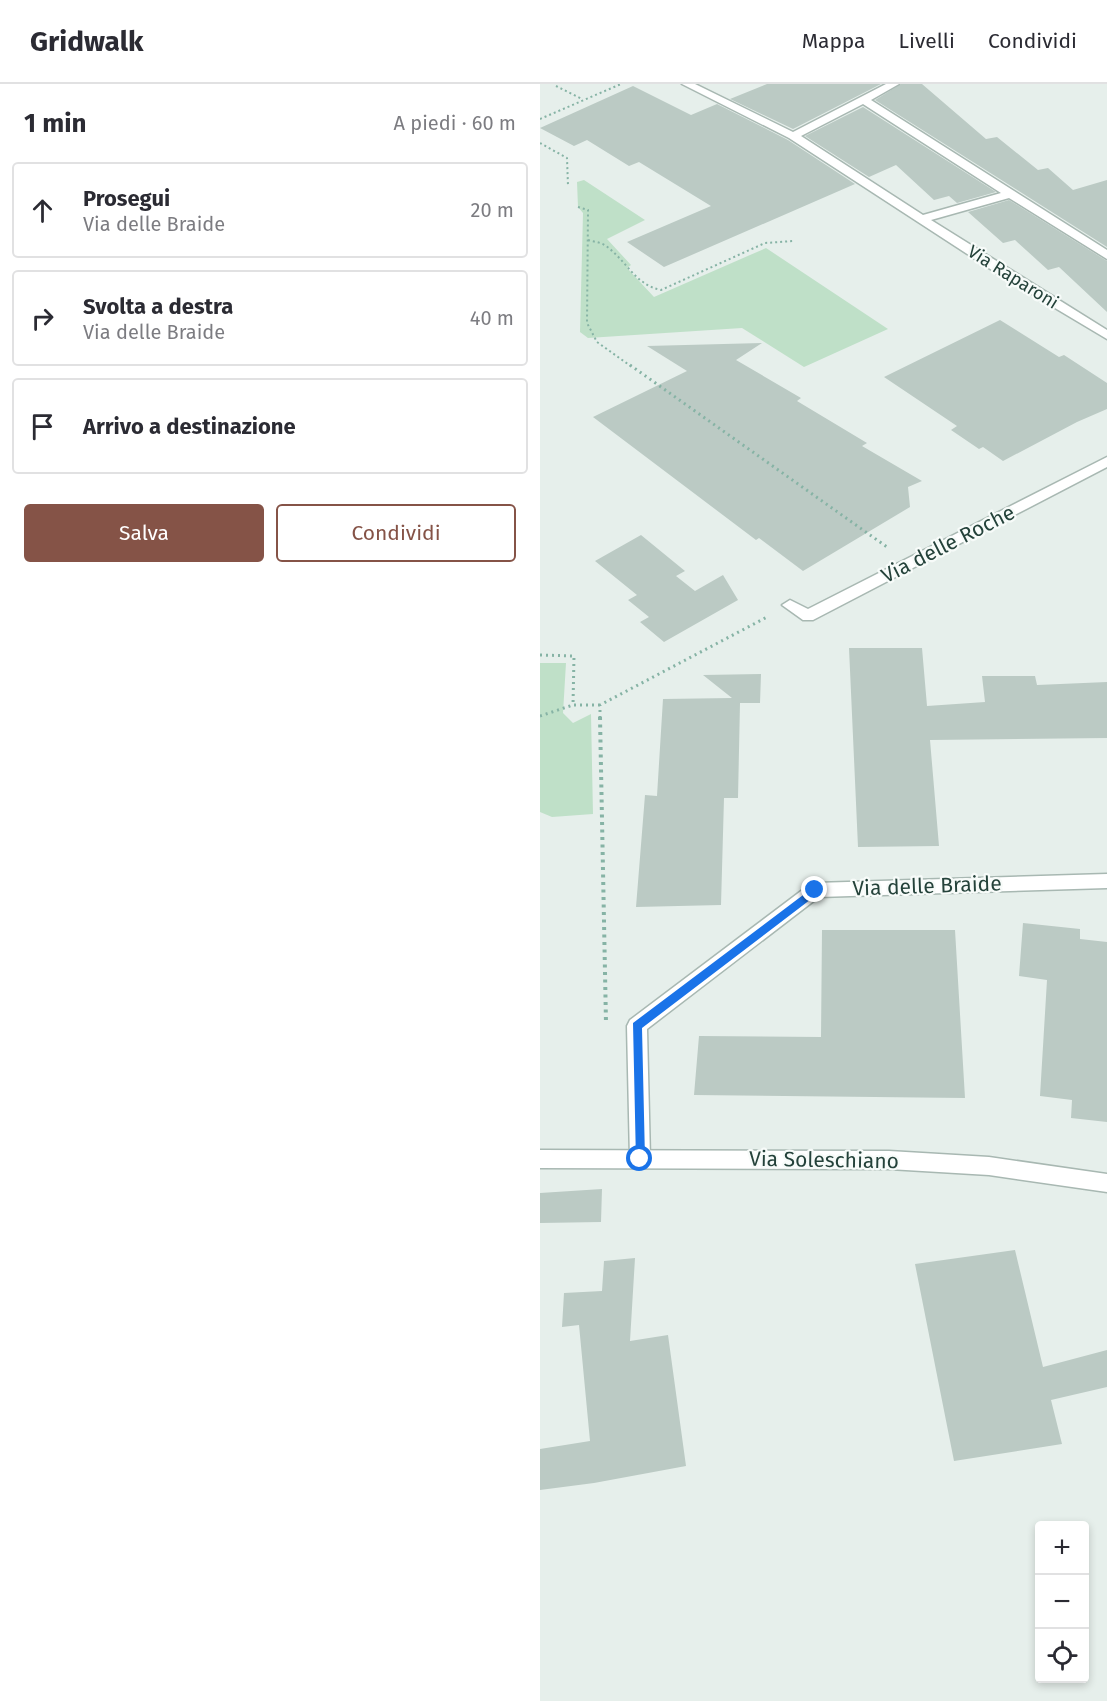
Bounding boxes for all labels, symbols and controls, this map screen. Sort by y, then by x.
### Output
text: Gridwalk [30,25,143,58]
text: Mappa [802,28,866,54]
text: Livelli [899,28,955,54]
text: Condividi [988,28,1077,54]
text: 1 min [24,108,87,139]
text: A piedi · 60 m [394,111,516,135]
text: Prosegui [83,185,170,212]
icon: ahead [26,194,59,227]
text: 20 m [471,198,514,222]
text: Via delle Braide [83,212,225,236]
street label: Via Raparoni [963,240,1063,314]
text: Svolta a destra [83,293,233,320]
icon: right [26,302,59,335]
text: 40 m [470,306,514,330]
text: Via delle Braide [83,320,225,344]
icon: arrive [26,410,59,443]
text: Arrivo a destinazione [83,413,296,440]
street label: Via delle Roche [877,499,1019,589]
button: Salva [24,504,264,562]
button: Condividi [276,504,516,562]
street label: Via delle Braide [852,870,1002,902]
route end [801,876,827,902]
route start [626,1145,652,1171]
street label: Via Soleschiano [749,1146,899,1174]
map controls [1035,1521,1089,1683]
button: + [1035,1521,1089,1575]
button: − [1035,1575,1089,1629]
button: locate [1035,1629,1089,1683]

